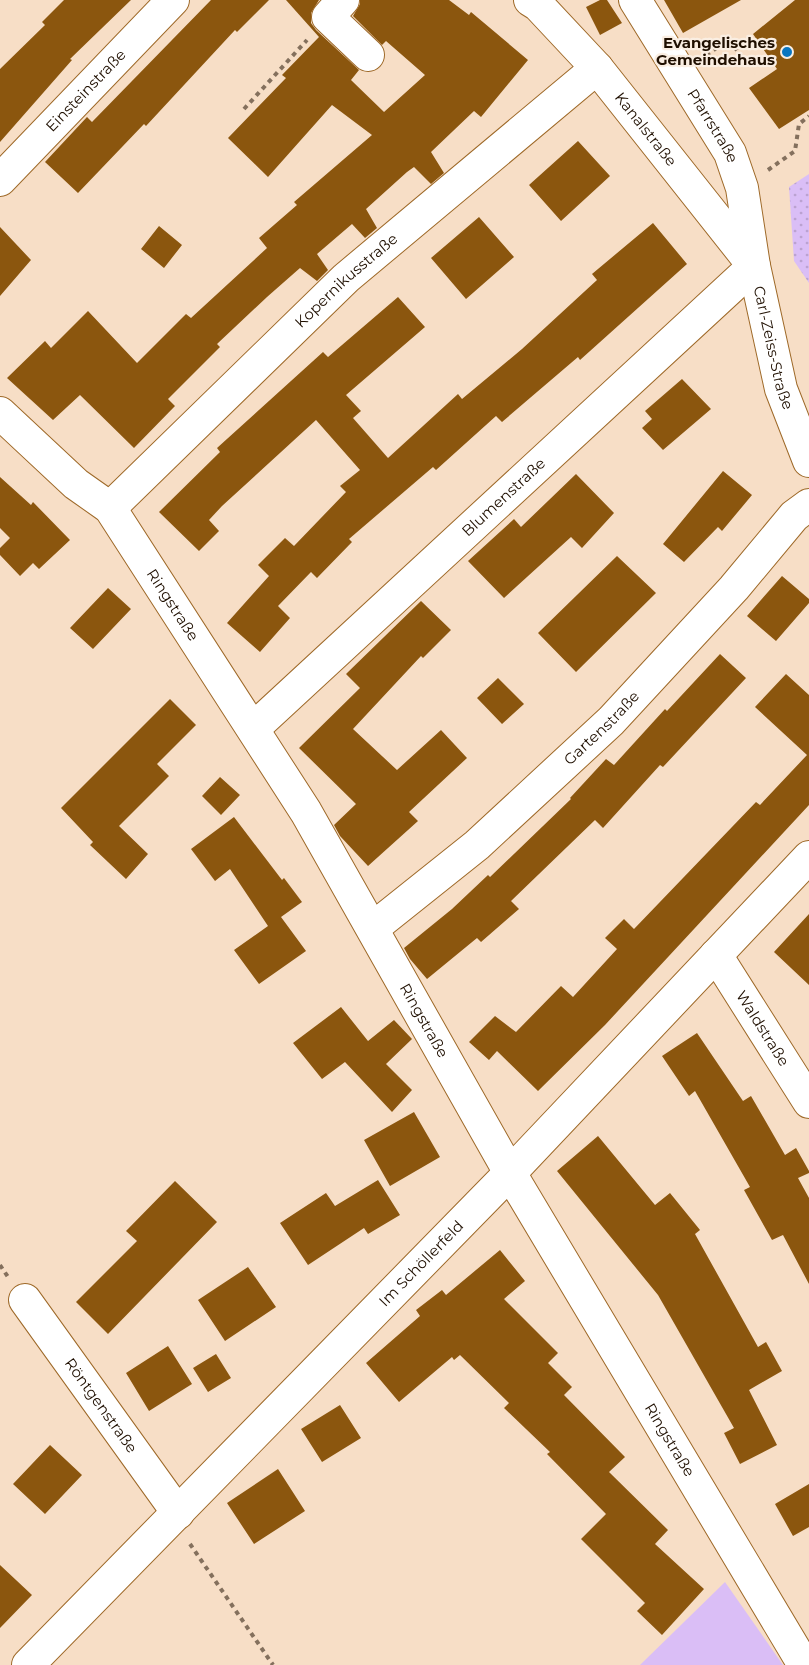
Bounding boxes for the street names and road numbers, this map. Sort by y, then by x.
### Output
street label: Einsteinstraße [42,45,130,136]
street label: Pfarrstraße [683,85,743,165]
street label: Kanalstraße [611,88,681,170]
street label: Kopernikusstraße [291,229,401,332]
street label: Carl-Zeiss-Straße [750,284,798,412]
street label: Blumenstraße [458,453,549,540]
street label: Ringstraße [143,565,203,644]
street label: Gartenstraße [560,687,643,769]
street label: Ringstraße [396,980,453,1061]
street label: Waldstraße [732,987,794,1070]
street label: Im Schöllerfeld [375,1216,467,1310]
street label: Röntgenstraße [61,1354,142,1457]
street label: Ringstraße [641,1400,699,1480]

